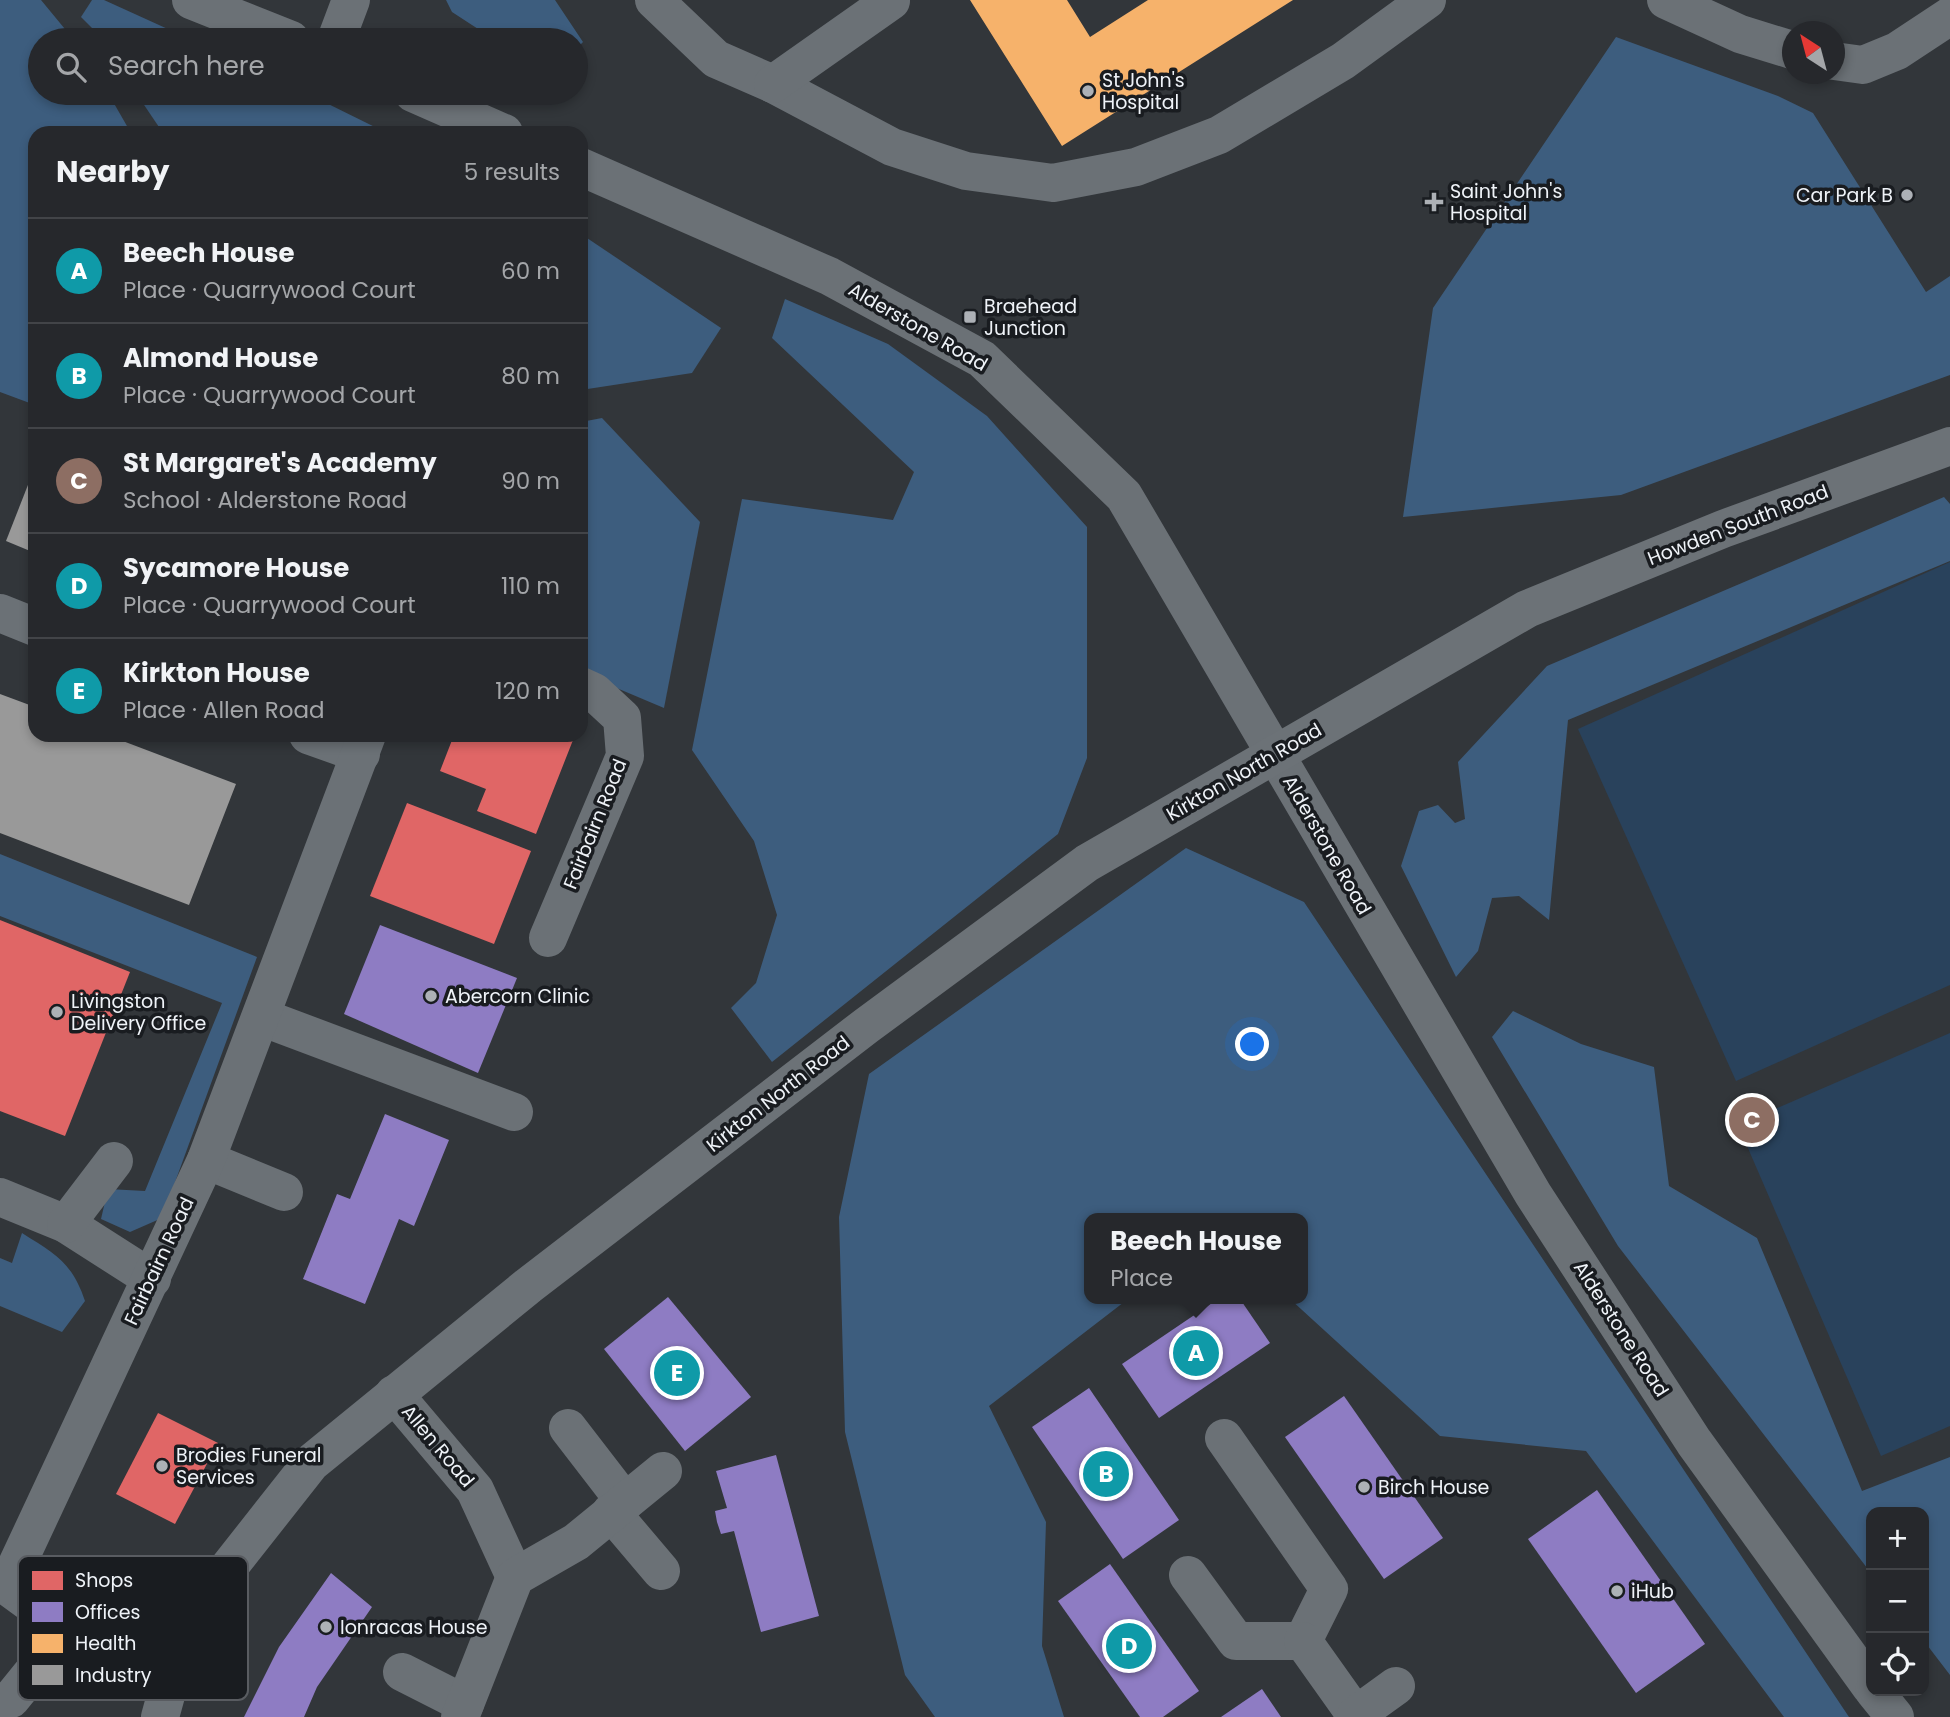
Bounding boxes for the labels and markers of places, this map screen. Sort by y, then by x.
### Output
place label: St John's Hospital [1102,67,1185,116]
marker: St John's Hospital [1080,83,1096,99]
place label: Saint John's Hospital [1450,178,1562,227]
place label: Car Park B [1796,182,1893,209]
marker: Car Park B [1899,187,1915,203]
marker: Saint John's Hospital [1424,192,1444,212]
place label: Braehead Junction [984,293,1077,342]
marker: Braehead Junction [962,309,978,325]
place label: Abercorn Clinic [445,983,590,1010]
place label: Livingston Delivery Office [71,988,206,1037]
marker: Abercorn Clinic [423,988,439,1004]
marker: Livingston Delivery Office [49,1004,65,1020]
pin: C [1729,1094,1775,1146]
pin: A [1173,1327,1219,1379]
pin: E [654,1347,700,1399]
place label: Brodies Funeral Services [176,1442,321,1491]
pin: B [1083,1448,1129,1500]
marker: Brodies Funeral Services [154,1458,170,1474]
place label: Birch House [1378,1474,1489,1501]
marker: Birch House [1356,1479,1372,1495]
place label: iHub [1631,1578,1674,1605]
marker: iHub [1609,1583,1625,1599]
place label: Ionracas House [340,1614,487,1641]
marker: Ionracas House [318,1619,334,1635]
pin: D [1106,1620,1152,1672]

